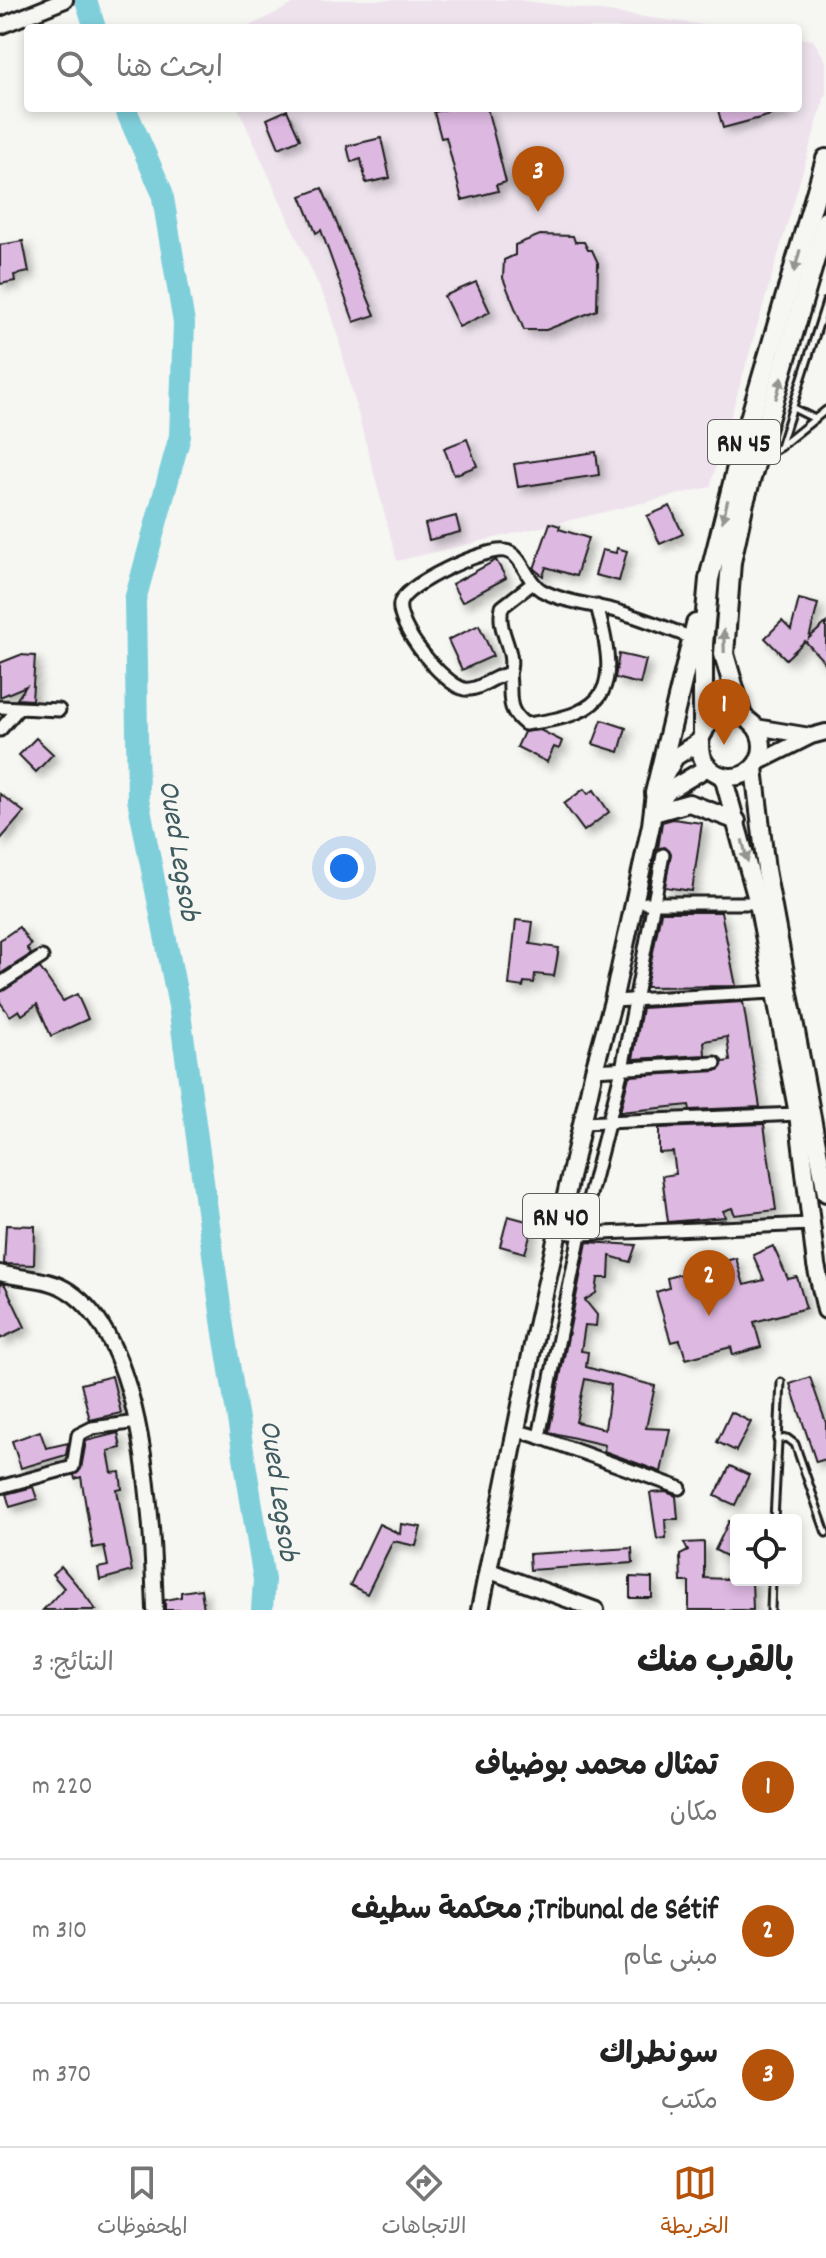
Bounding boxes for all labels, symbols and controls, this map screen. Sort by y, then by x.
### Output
search box [24,24,802,112]
icon: search [52,46,96,90]
text: ابحث هنا [116,49,223,92]
pin: 3 [512,146,564,212]
one-way arrow [790,248,802,273]
one-way arrow [773,376,786,400]
road number: RN 45 [708,420,780,464]
one-way arrow [719,498,731,523]
one-way arrow [717,628,730,653]
pin: 1 [698,679,750,745]
water label: Oued Legsob [144,777,209,927]
one-way arrow [739,839,752,864]
your location [324,848,364,888]
road number: RN 40 [523,1194,599,1238]
pin: 2 [683,1250,735,1316]
water label: Oued Legsob [245,1417,308,1567]
map controls [730,1514,802,1586]
button: locate [730,1514,802,1586]
text: بالقرب منك [637,1640,794,1689]
text: النتائج: 3 [32,1646,114,1683]
text: تمثال محمد بوضياف [475,1747,718,1790]
text: 220 m [32,1769,93,1806]
text: 1 [765,1769,771,1806]
text: مكان [670,1796,718,1833]
text: Tribunal de Sétif; محكمة سطيف [351,1891,718,1934]
text: 310 m [32,1913,87,1950]
text: 2 [762,1913,774,1950]
text: مبنى عام [623,1940,718,1977]
text: سونطراك [599,2035,718,2078]
text: 370 m [32,2057,92,2094]
text: 3 [762,2057,774,2094]
text: مكتب [661,2084,718,2121]
tab: المحفوظات [97,2161,188,2245]
tab: الاتجاهات [381,2161,466,2245]
tab: الخريطة [660,2161,729,2245]

